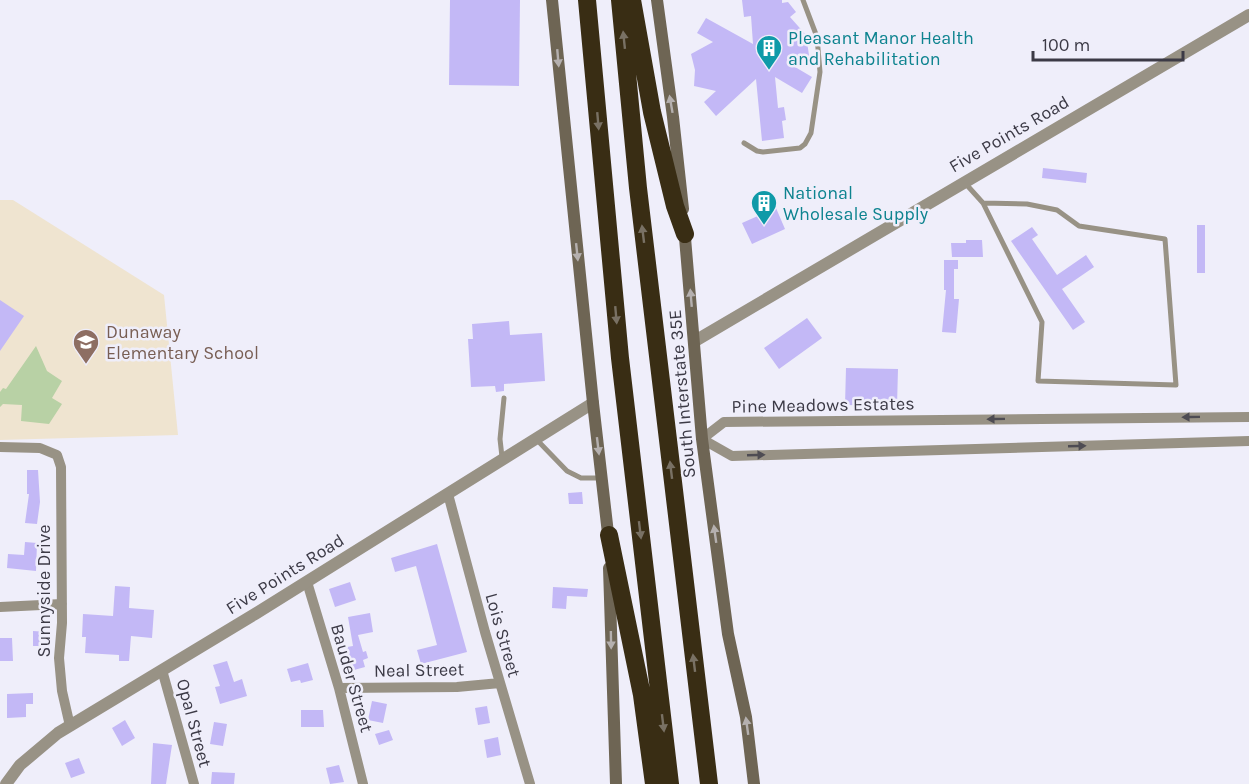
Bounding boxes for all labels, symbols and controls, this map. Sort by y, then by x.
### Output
scale bar [1033,24,1183,62]
place label: Pleasant Manor Health and Rehabilitation [788,27,974,70]
one-way arrow [619,31,629,50]
building icon: Pleasant Manor Health and Rehabilitation [754,33,784,71]
text: 100 m [1042,34,1090,56]
one-way arrow [553,49,563,68]
street label: Five Points Road [945,91,1073,177]
one-way arrow [666,95,675,114]
one-way arrow [593,112,603,131]
place label: National Wholesale Supply [783,182,929,225]
building icon: National Wholesale Supply [749,188,779,226]
one-way arrow [639,225,648,244]
one-way arrow [572,243,582,262]
one-way arrow [686,289,696,308]
one-way arrow [611,306,621,325]
street label: South Interstate 35E [664,309,700,479]
place label: Dunaway Elementary School [106,321,259,364]
school or university icon: Dunaway Elementary School [71,327,101,365]
street label: Pine Meadows Estates [731,392,915,418]
one-way arrow [1181,412,1200,422]
one-way arrow [986,414,1005,424]
one-way arrow [593,437,602,456]
one-way arrow [1067,441,1086,450]
one-way arrow [746,451,765,460]
one-way arrow [666,460,676,479]
one-way arrow [635,520,645,539]
one-way arrow [710,524,719,543]
street label: Sunnyside Drive [33,525,55,657]
street label: Five Points Road [222,529,348,619]
street label: Lois Street [480,590,526,680]
street label: Bauder Street [326,621,378,735]
one-way arrow [606,631,616,650]
one-way arrow [689,654,699,673]
street label: Neal Street [374,658,465,682]
street label: Opal Street [172,676,216,770]
one-way arrow [659,714,668,733]
one-way arrow [742,716,752,735]

